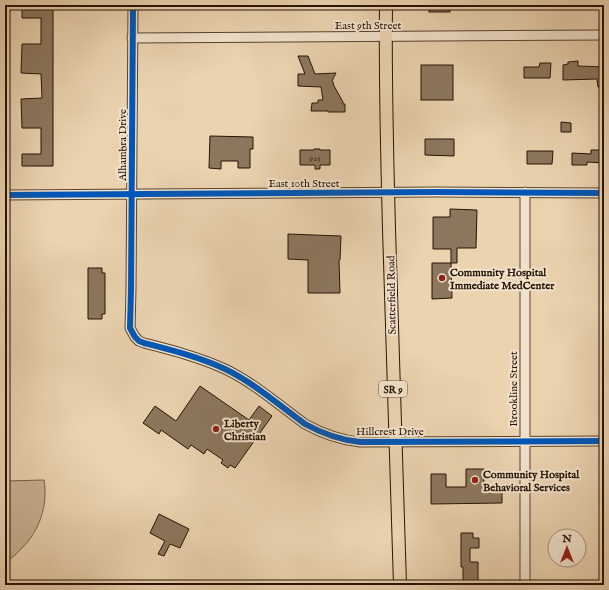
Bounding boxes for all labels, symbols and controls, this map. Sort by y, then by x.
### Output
street label: East 9th Street [335,19,402,33]
street label: Alhambra Drive [116,109,130,182]
house number: 925 [308,153,321,164]
street label: East 10th Street [268,177,340,191]
street label: Scatterfield Road [384,255,400,335]
place label: Community Hospital Immediate MedCenter [450,266,555,293]
marker: Community Hospital Immediate MedCenter [437,273,447,283]
street label: Brookline Street [507,351,521,427]
road number: SR 9 [379,381,407,397]
place label: Liberty Christian [223,417,266,444]
marker: Liberty Christian [211,424,221,434]
street label: Hillcrest Drive [356,425,424,439]
place label: Community Hospital Behavioral Services [483,468,580,495]
marker: Community Hospital Behavioral Services [470,475,480,485]
north arrow [547,528,587,568]
text: N [561,532,572,546]

